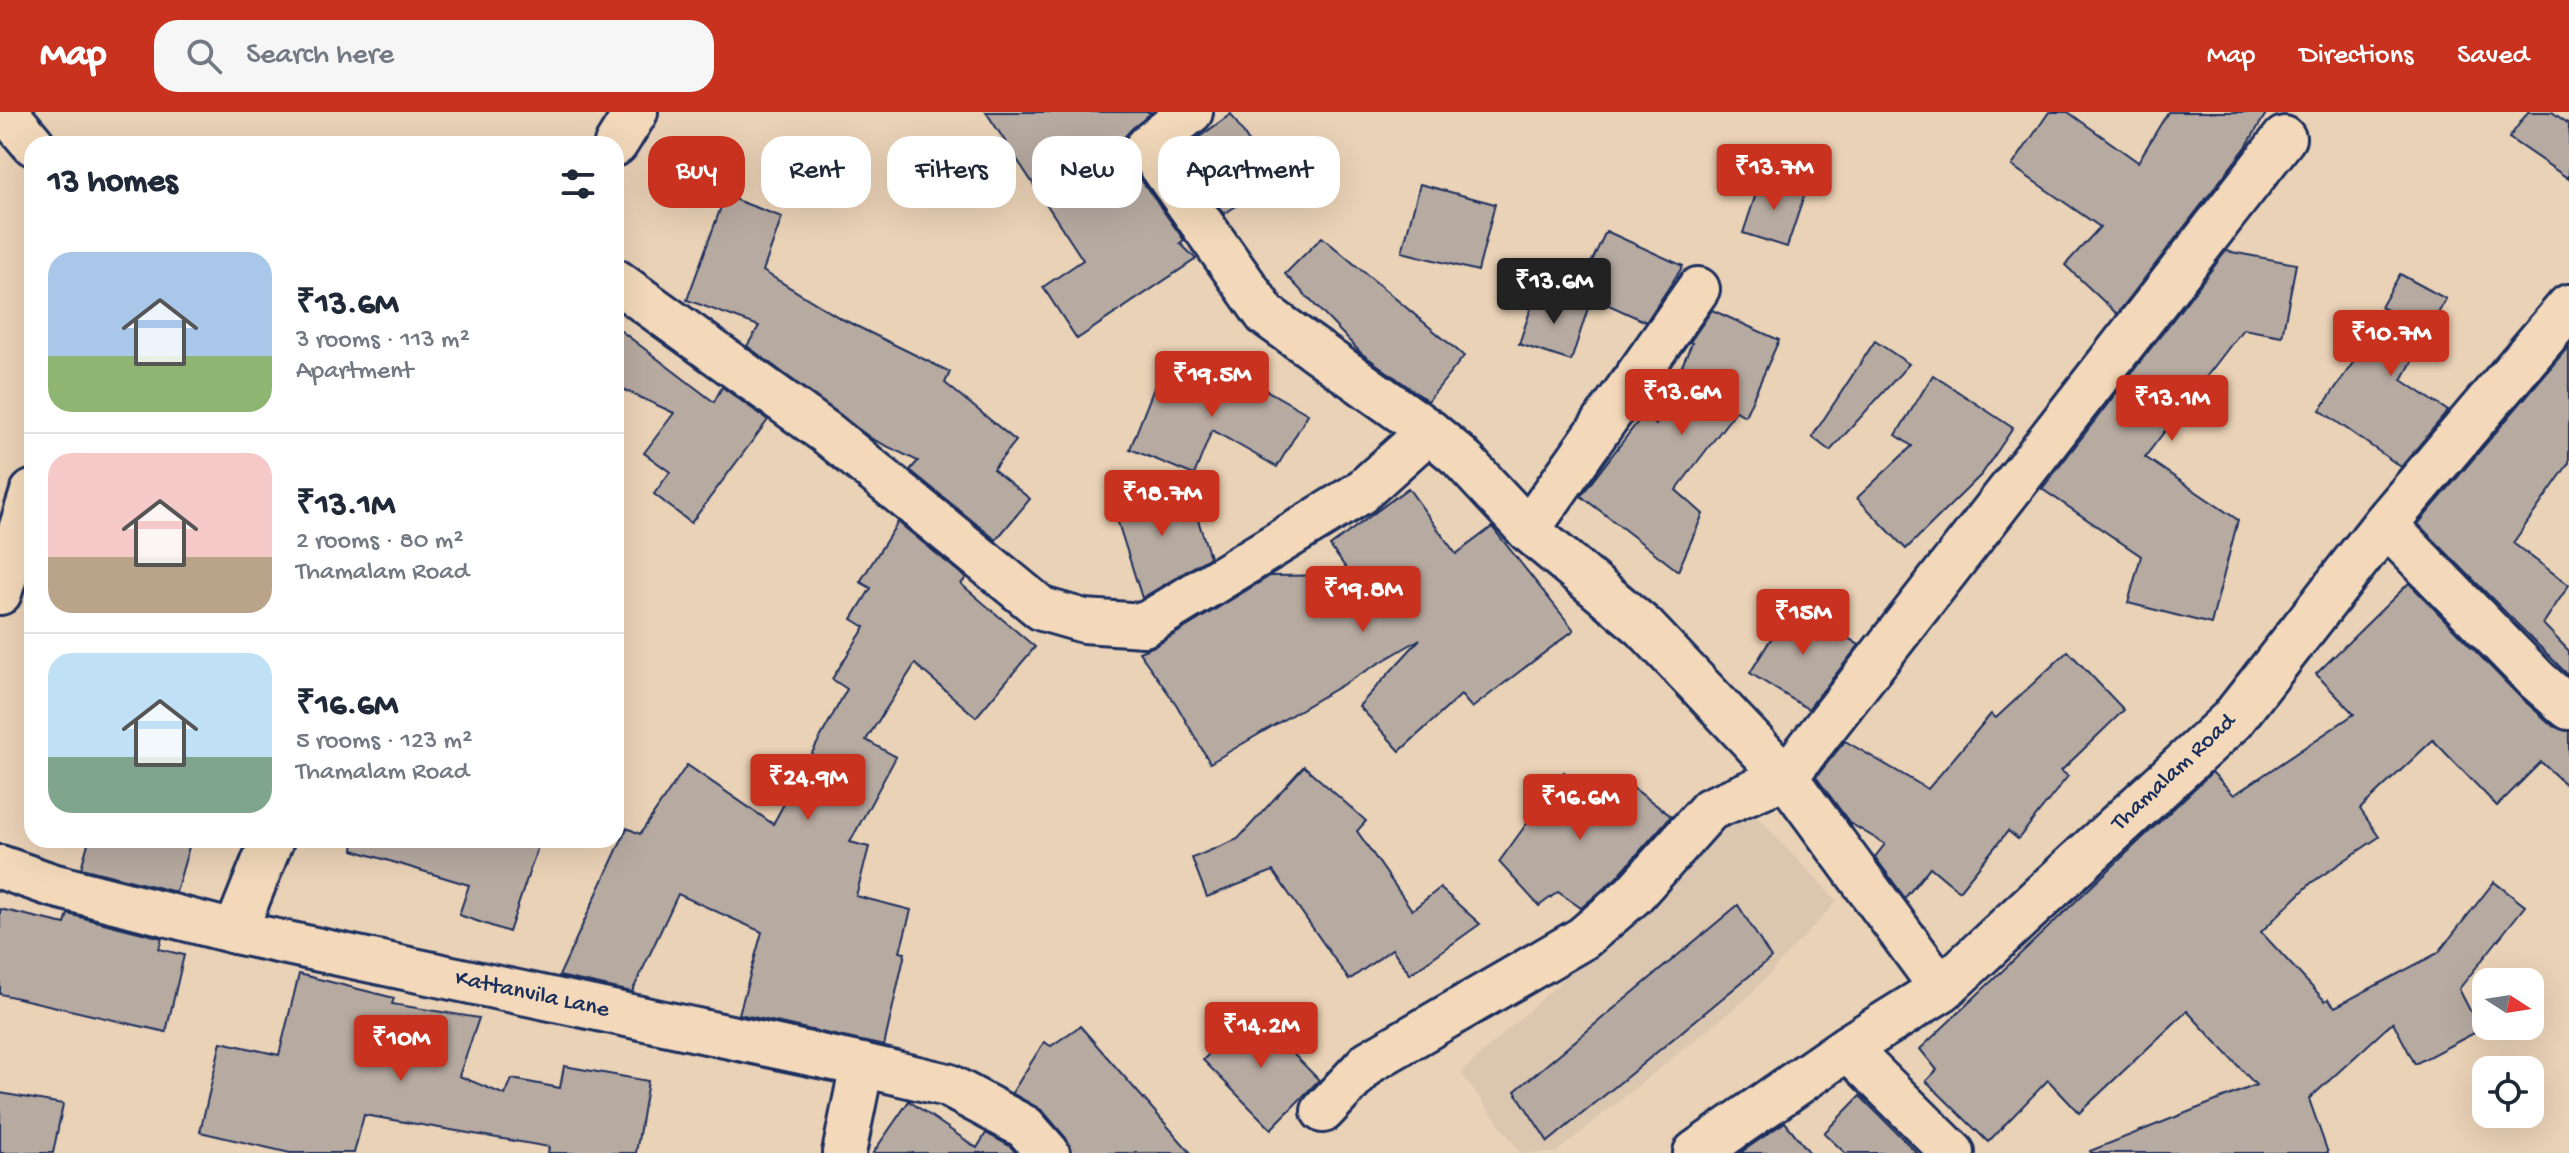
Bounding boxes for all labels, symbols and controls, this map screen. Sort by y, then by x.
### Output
search box [154,20,714,92]
text: Map [40,34,106,78]
icon: search [182,34,226,78]
text: Search here [246,39,394,74]
text: Map [2207,40,2255,73]
text: Directions [2299,40,2413,73]
text: Saved [2457,40,2529,73]
chip: Buy [648,136,745,208]
chip: Rent [761,136,871,208]
chip: Filters [887,136,1016,208]
chip: New [1032,136,1142,208]
chip: Apartment [1158,136,1340,208]
pin: ₹13.7M [1709,144,1839,212]
text: ₹13.7M [1735,154,1813,185]
icon: filters [556,162,600,206]
text: 13 homes [48,164,178,204]
pin: ₹13.6M [1489,258,1619,326]
text: ₹13.6M [1515,268,1593,299]
icon: home [112,284,208,380]
text: ₹13.6M [296,286,398,326]
pin: ₹10.7M [2326,310,2456,378]
text: ₹10.7M [2351,320,2431,351]
text: 3 rooms · 113 m² [296,326,470,357]
pin: ₹19.5M [1147,351,1277,419]
text: Apartment [296,357,413,388]
text: ₹19.5M [1173,361,1251,392]
pin: ₹13.6M [1617,369,1747,437]
pin: ₹13.1M [2107,375,2237,443]
text: ₹13.6M [1643,379,1721,410]
text: ₹13.1M [2134,385,2210,416]
pin: ₹18.7M [1097,470,1227,538]
text: ₹18.7M [1122,480,1202,511]
icon: home [112,485,208,581]
text: ₹13.1M [296,487,395,527]
text: 2 rooms · 80 m² [296,527,464,558]
text: Thamalam Road [296,558,469,589]
pin: ₹19.8M [1298,566,1428,634]
text: ₹19.8M [1324,576,1402,607]
pin: ₹15M [1756,589,1850,657]
text: ₹15M [1774,599,1832,630]
icon: home [112,685,208,781]
text: ₹16.6M [296,687,398,727]
street label: Thamalam Road [2104,707,2244,839]
text: 5 rooms · 123 m² [296,727,472,758]
pin: ₹24.9M [743,754,873,822]
text: Thamalam Road [296,758,469,789]
text: ₹24.9M [768,764,848,795]
pin: ₹16.6M [1515,774,1645,842]
text: ₹16.6M [1541,784,1619,815]
street label: Kattanvila Lane [452,965,612,1026]
north arrow [2472,968,2544,1040]
map controls [2472,968,2544,1128]
pin: ₹14.2M [1196,1002,1326,1070]
text: ₹14.2M [1223,1012,1299,1043]
pin: ₹10M [354,1015,448,1083]
text: ₹10M [372,1025,430,1056]
button: locate [2472,1056,2544,1128]

